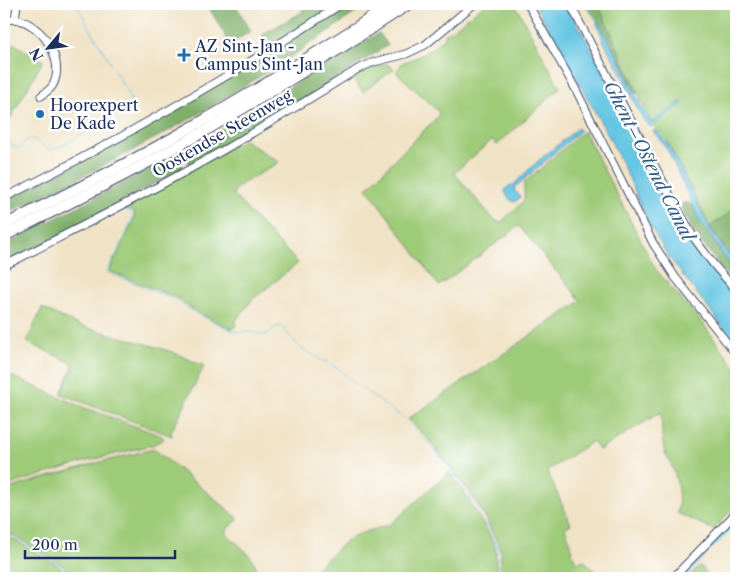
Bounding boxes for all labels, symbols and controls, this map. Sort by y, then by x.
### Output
north arrow [22,22,72,72]
place label: AZ Sint-Jan - Campus Sint-Jan [194,36,323,74]
text: N [26,45,47,64]
marker: AZ Sint-Jan - Campus Sint-Jan [177,48,191,62]
water label: Ghent–Ostend Canal [599,77,700,247]
street label: Oostendse Steenweg [149,85,296,181]
place label: Hoorexpert De Kade [50,95,139,133]
marker: Hoorexpert De Kade [34,108,46,120]
scale bar [25,527,175,559]
text: 200 m [32,535,78,554]

